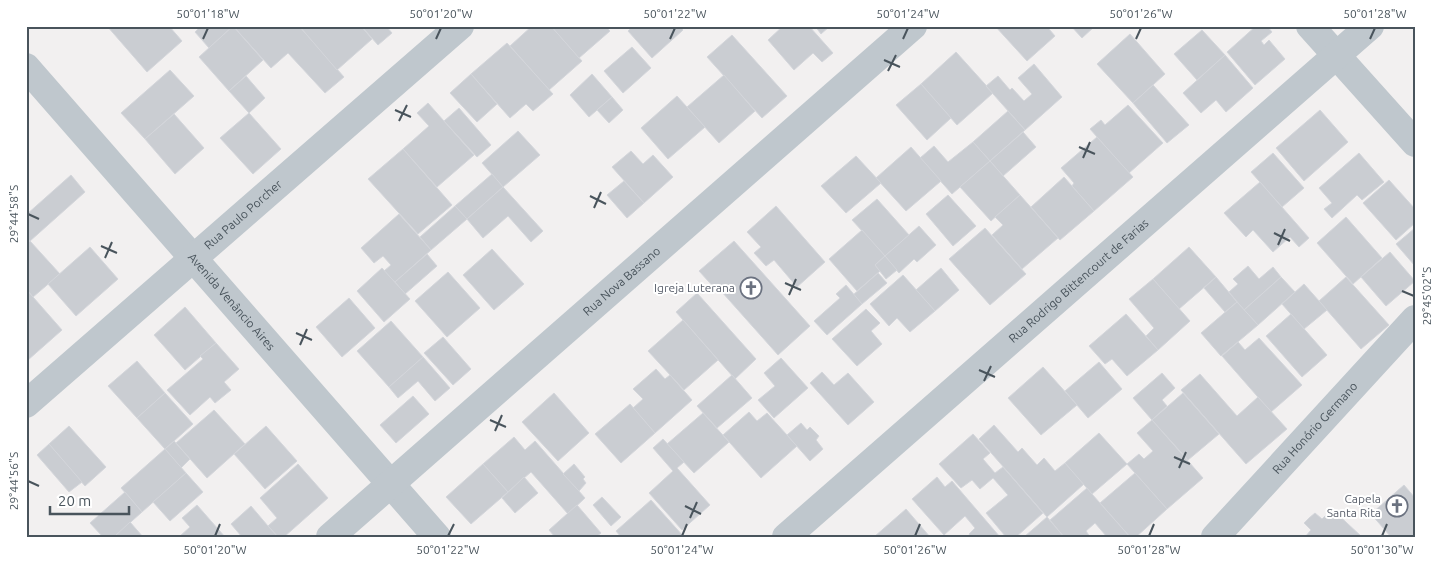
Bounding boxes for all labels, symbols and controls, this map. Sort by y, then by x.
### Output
text: 50°01'18"W [176,7,240,20]
text: 50°01'20"W [409,7,473,20]
text: 50°01'22"W [643,7,707,20]
text: 50°01'24"W [876,7,940,20]
text: 50°01'26"W [1109,7,1173,20]
text: 50°01'28"W [1343,7,1407,20]
street label: Rua Paulo Porcher [201,177,285,252]
text: 29°44'58"S [7,185,20,243]
street label: Rua Rodrigo Bittencourt de Farias [1006,216,1151,345]
street label: Rua Nova Bassano [580,244,663,318]
street label: Avenida Venâncio Aires [186,250,278,353]
text: 29°45'02"S [1420,267,1433,325]
church icon: Igreja Luterana [739,276,763,300]
place label: Igreja Luterana [654,281,735,294]
street label: Rua Honório Germano [1270,379,1360,476]
text: 29°44'56"S [7,452,20,510]
scale bar [50,483,129,515]
text: 20 m [58,492,91,509]
place label: Capela Santa Rita [1327,492,1381,519]
church icon: Capela Santa Rita [1385,494,1409,518]
text: 50°01'20"W [183,543,247,556]
text: 50°01'22"W [416,543,480,556]
text: 50°01'24"W [650,543,714,556]
text: 50°01'26"W [883,543,947,556]
text: 50°01'28"W [1117,543,1181,556]
text: 50°01'30"W [1350,543,1414,556]

